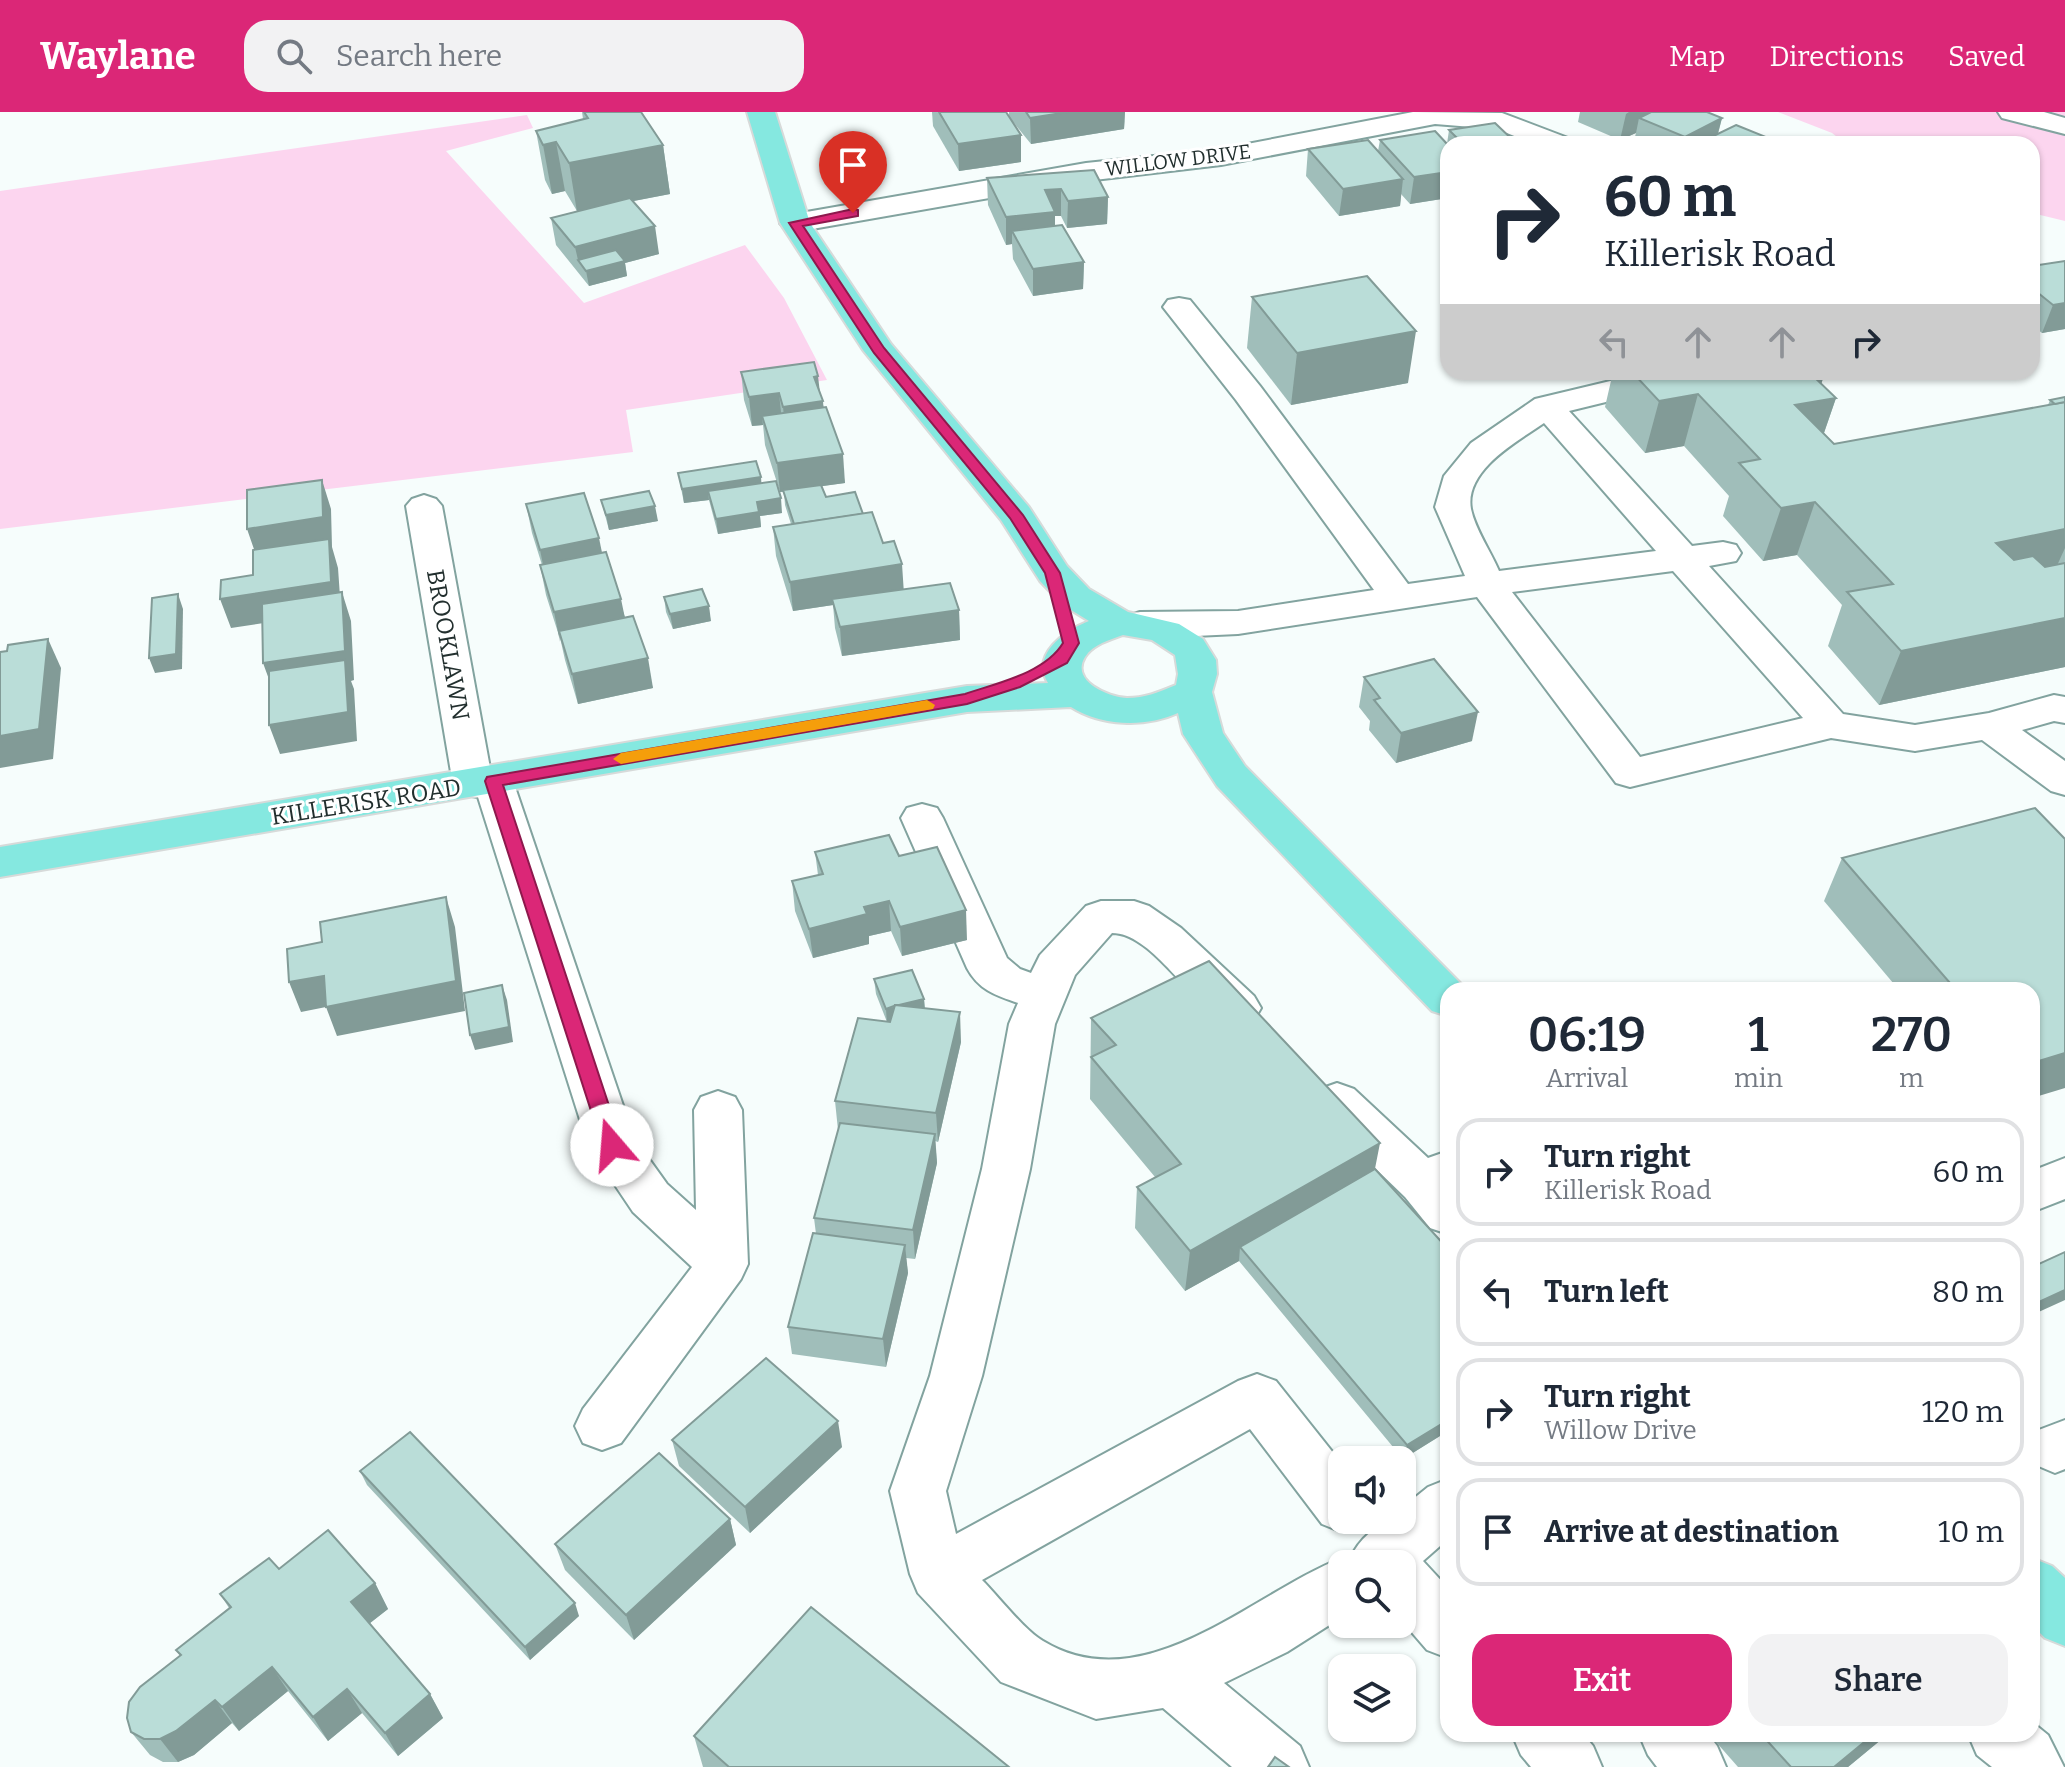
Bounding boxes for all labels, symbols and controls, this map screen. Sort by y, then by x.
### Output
search box [244,20,804,92]
text: Waylane [40,33,196,79]
icon: search [272,34,316,78]
text: Search here [336,38,502,74]
text: Map [1669,40,1725,73]
text: Directions [1769,40,1904,73]
text: Saved [1948,40,2025,73]
pin [819,131,887,213]
street label: WILLOW DRIVE [1104,139,1252,181]
icon: arrive [831,143,875,187]
text: 60 m [1604,164,1736,231]
icon: right [1472,168,1576,272]
text: Killerisk Road [1604,232,1836,276]
icon: left [1592,320,1636,364]
icon: ahead [1676,320,1720,364]
icon: ahead [1760,320,1804,364]
icon: right [1844,320,1888,364]
street label: BROOKLAWN [421,567,475,723]
street label: KILLERISK ROAD [269,773,463,831]
text: 06:19 [1528,1006,1646,1064]
text: 1 [1748,1006,1769,1064]
text: 270 [1871,1006,1952,1064]
text: Arrival [1546,1063,1628,1094]
text: min [1734,1063,1783,1094]
text: m [1899,1063,1924,1094]
position arrow [570,1103,654,1187]
text: Turn right [1544,1139,1691,1175]
icon: right [1476,1150,1520,1194]
text: 60 m [1933,1154,2004,1190]
text: Killerisk Road [1544,1175,1711,1206]
icon: left [1476,1270,1520,1314]
text: Turn left [1544,1274,1669,1310]
text: 80 m [1932,1274,2004,1310]
text: Turn right [1544,1379,1691,1415]
icon: right [1476,1390,1520,1434]
text: 120 m [1922,1394,2004,1430]
text: Willow Drive [1544,1415,1697,1446]
map controls [1328,1446,1416,1742]
button: sound [1328,1446,1416,1534]
icon: arrive [1476,1510,1520,1554]
text: Arrive at destination [1544,1514,1839,1550]
text: 10 m [1938,1514,2004,1550]
button: search [1328,1550,1416,1638]
button: Exit [1472,1634,1732,1726]
button: Share [1748,1634,2008,1726]
button: layers [1328,1654,1416,1742]

